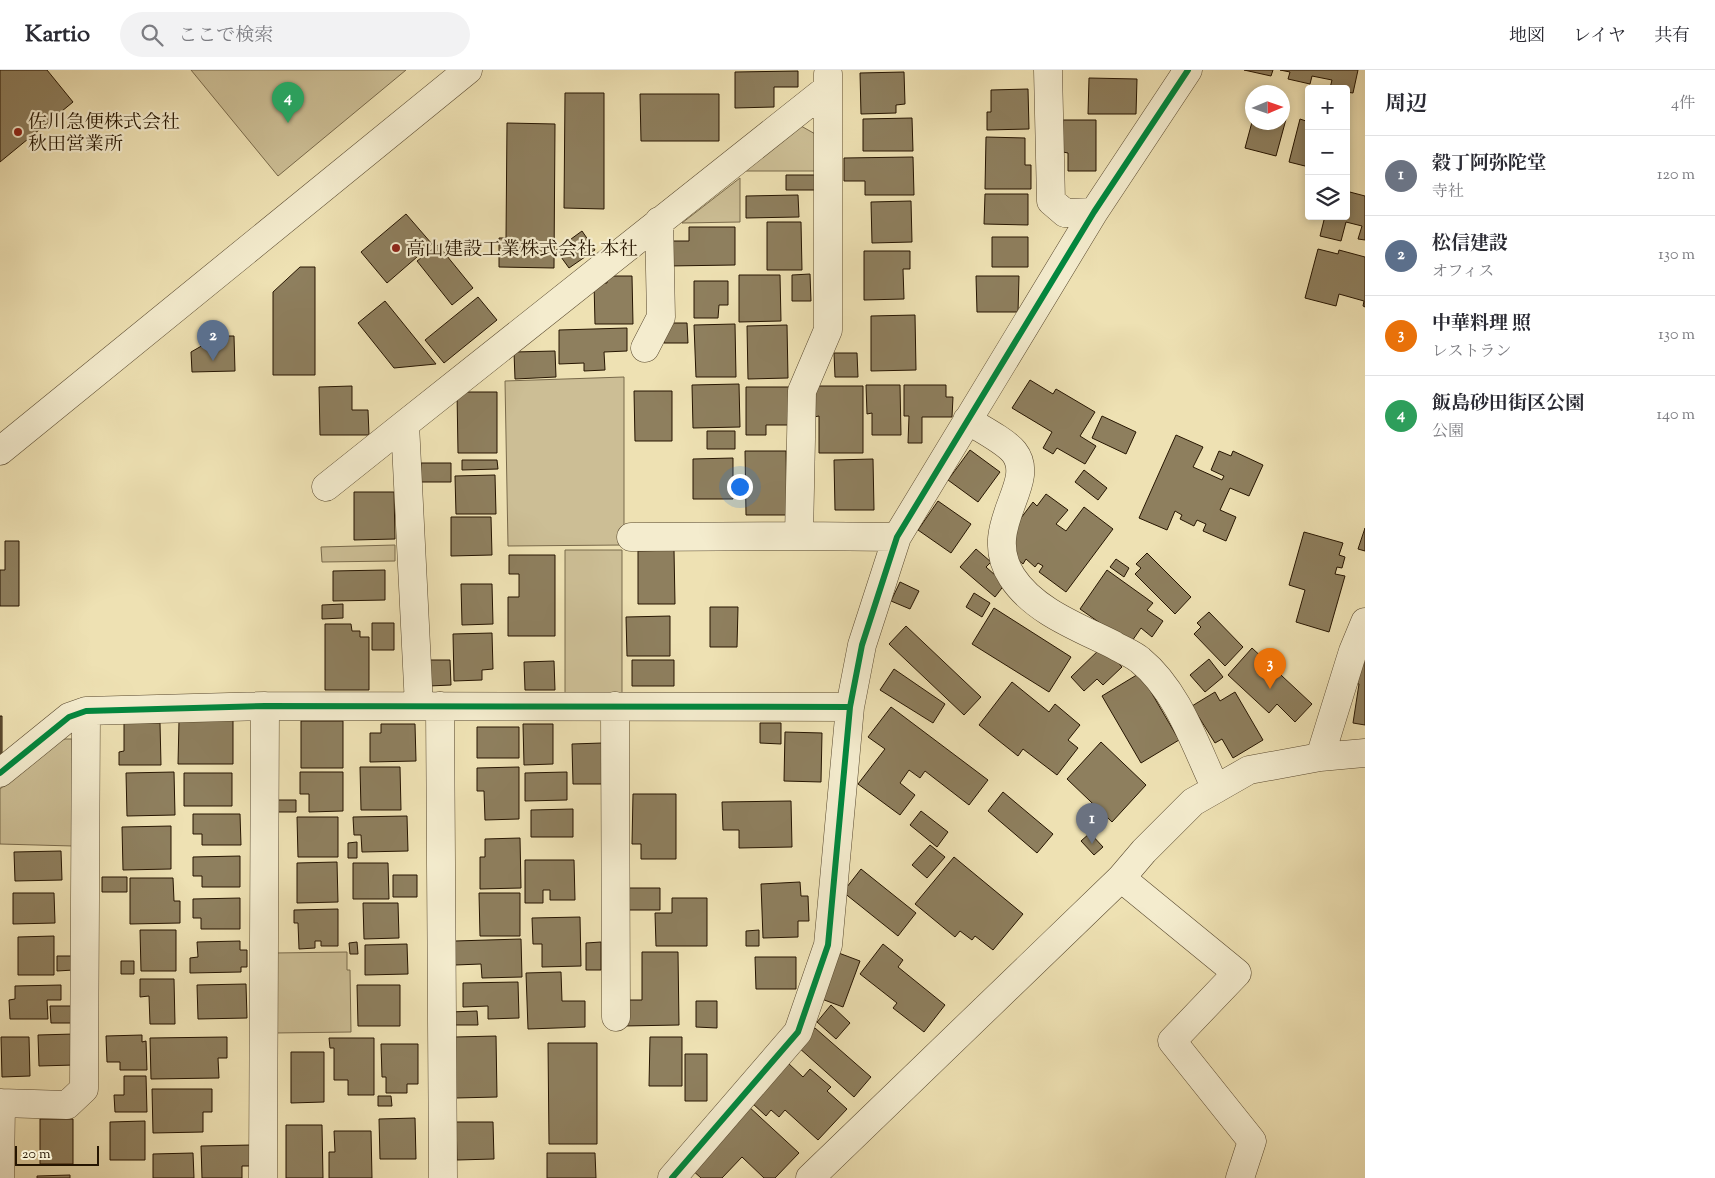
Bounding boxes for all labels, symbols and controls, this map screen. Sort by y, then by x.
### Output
search box [120,12,470,57]
text: Kartio [25,18,90,52]
icon: search [138,21,166,49]
text: ここで検索 [178,23,273,50]
text: 地図 [1509,24,1545,50]
text: レイヤ [1573,24,1626,50]
text: 共有 [1654,24,1690,50]
pin: 4 [272,82,304,123]
north arrow [1245,85,1290,130]
map controls [1305,85,1350,220]
button: + [1305,85,1350,130]
text: 周辺 [1385,90,1427,120]
text: 4件 [1671,93,1695,116]
place label: 佐川急便株式会社 秋田営業所 [28,110,180,159]
marker: 佐川急便株式会社 秋田営業所 [12,126,24,138]
button: − [1305,130,1350,175]
text: 穀丁阿弥陀堂 [1432,151,1546,178]
text: 1 [1398,164,1404,187]
text: 120 m [1657,164,1695,187]
button: layers [1305,175,1350,220]
text: 寺社 [1432,181,1464,204]
text: 松信建設 [1432,231,1508,258]
place label: 高山建設工業株式会社 本社 [406,237,638,264]
marker: 高山建設工業株式会社 本社 [390,242,402,254]
text: 2 [1397,244,1405,267]
text: 130 m [1658,244,1695,267]
text: オフィス [1432,261,1494,284]
text: 中華料理 照 [1432,311,1531,338]
pin: 2 [197,320,229,361]
text: 3 [1398,324,1404,347]
text: 130 m [1658,324,1695,347]
text: レストラン [1432,341,1512,364]
text: 飯島砂田街区公園 [1432,391,1584,418]
text: 4 [1397,404,1405,427]
text: 140 m [1657,404,1695,427]
text: 公園 [1432,421,1464,444]
your location [727,474,753,500]
pin: 3 [1254,648,1286,689]
pin: 1 [1076,803,1108,844]
scale bar [15,1143,99,1166]
text: 20 m [22,1145,51,1165]

